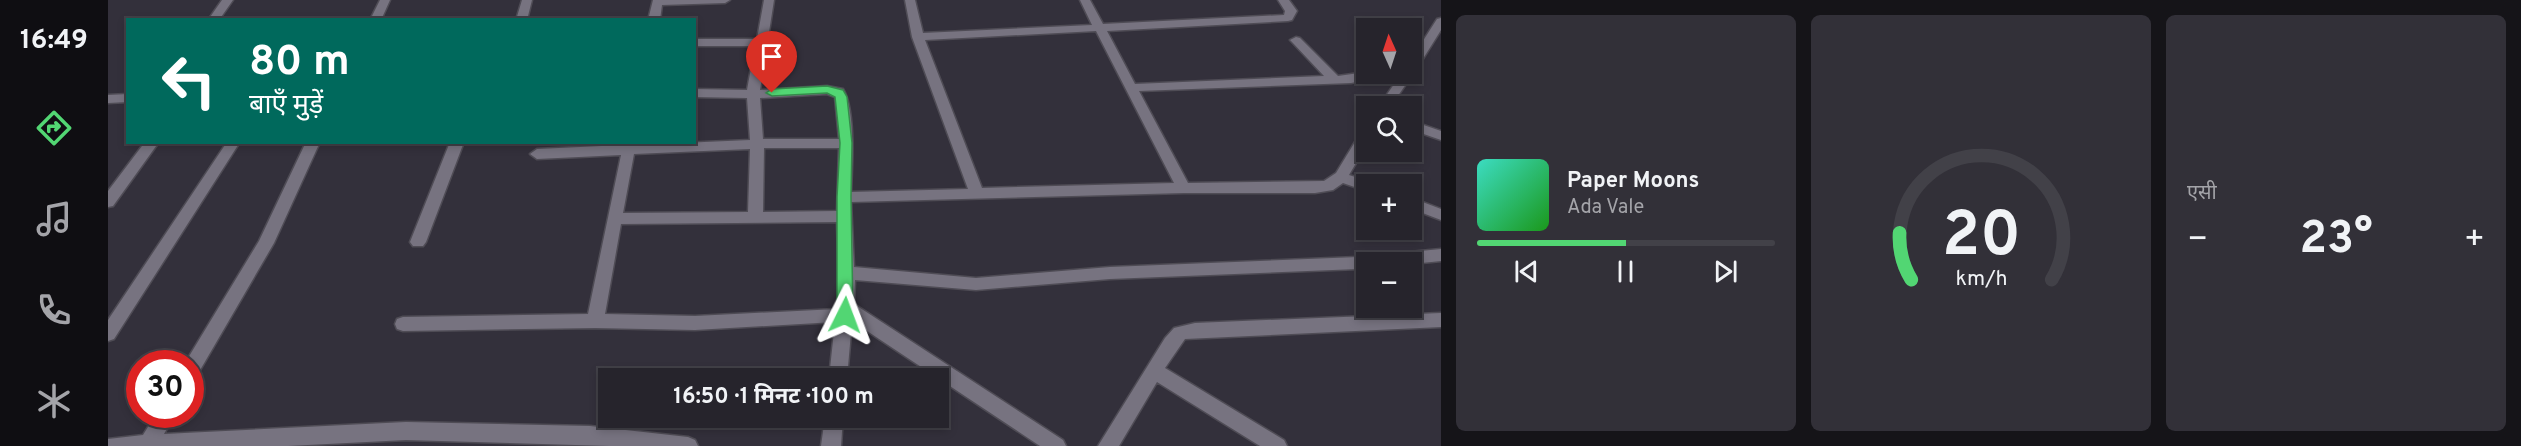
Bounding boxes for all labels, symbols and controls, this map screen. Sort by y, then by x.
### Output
north arrow [1356,18,1422,84]
map controls [1356,18,1422,318]
text: 16:49 [20,24,88,58]
pin [746,31,797,93]
text: 80 m [249,37,350,90]
icon: arrive [755,40,788,73]
icon: left [150,42,228,120]
text: बाएँ मुड़ें [249,89,323,123]
button: search [1356,96,1422,162]
icon: directions [33,107,75,149]
text: Paper Moons [1567,168,1699,195]
button: + [1356,174,1422,240]
text: एसी [2187,181,2217,207]
text: Ada Vale [1567,195,1644,221]
icon: music [33,198,75,240]
text: 20 [1941,199,2021,278]
text: 23° [2299,212,2373,269]
text: − [2187,220,2208,262]
text: + [2464,220,2485,262]
button: − [1356,252,1422,318]
icon: previous [1510,255,1543,288]
icon: pause [1609,255,1642,288]
icon: next [1709,255,1742,288]
text: km/h [1955,266,2007,293]
position arrow [813,283,877,347]
icon: phone [33,289,75,331]
speed limit sign: 30 [126,350,204,428]
icon: climate [33,380,75,422]
text: 16:50 · 1 मिनट · 100 m [673,384,874,411]

